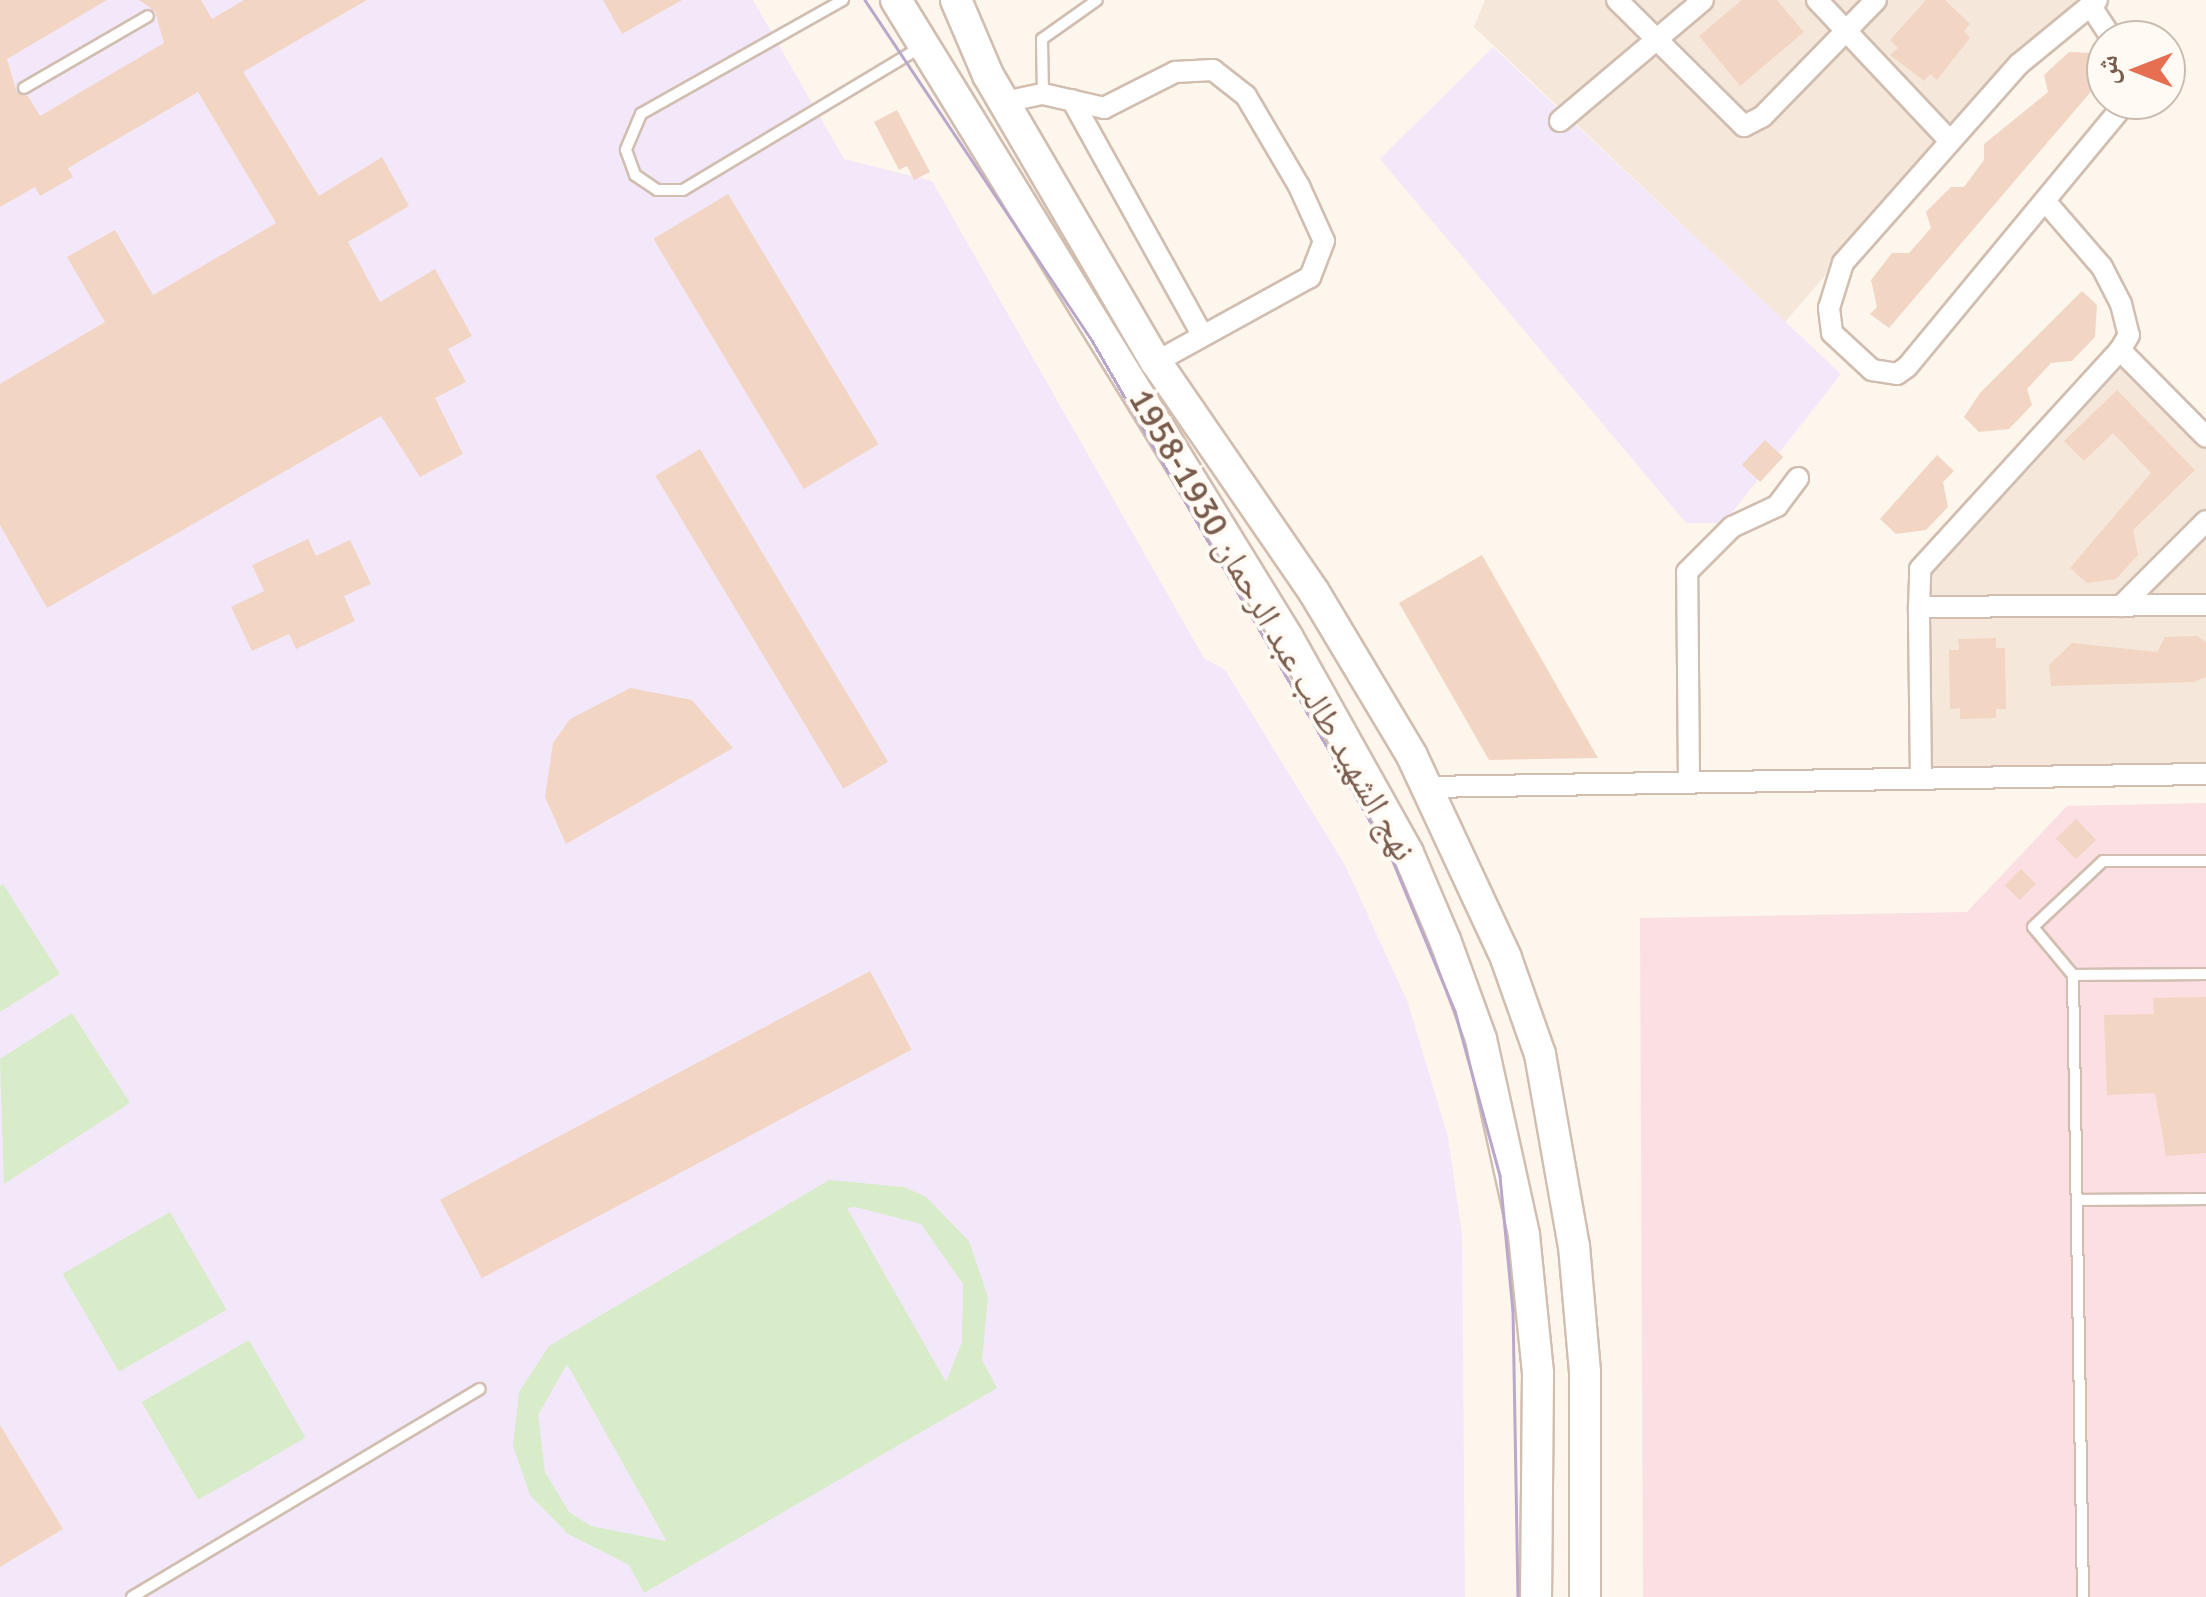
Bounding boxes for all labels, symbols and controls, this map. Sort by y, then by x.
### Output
north arrow [2086,20,2186,120]
text: ش [2091,55,2125,85]
street label: نهج الشهيد طالب عبد الرحمان 1930-1958 [1119,381,1425,869]

